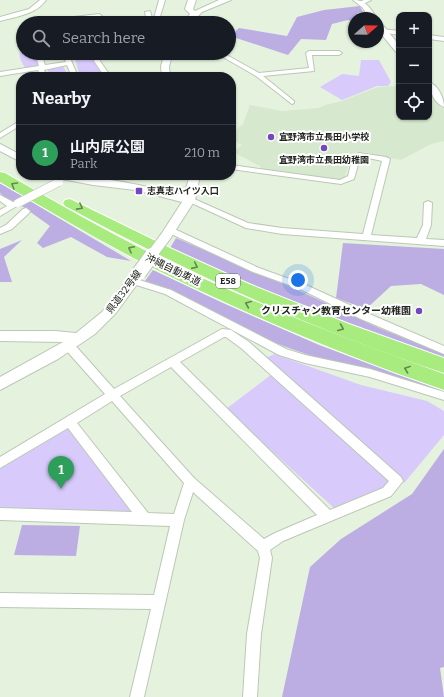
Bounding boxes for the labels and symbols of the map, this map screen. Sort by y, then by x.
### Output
north arrow [348,12,384,48]
marker: 宜野湾市立長田小学校 [266,132,276,142]
place label: 宜野湾市立長田小学校 [279,132,370,142]
marker: 宜野湾市立長田幼稚園 [319,143,329,153]
place label: 宜野湾市立長田幼稚園 [279,155,369,165]
one-way arrow [11,182,18,189]
marker: 志真志ハイツ入口 [134,186,144,196]
place label: 志真志ハイツ入口 [147,186,219,196]
one-way arrow [75,203,83,210]
one-way arrow [127,246,135,254]
street label: 沖縄自動車道 [143,251,203,289]
one-way arrow [192,262,199,270]
street label: 県道32号線 [104,268,144,316]
your location [288,270,308,290]
road number: E58 [216,274,240,288]
one-way arrow [245,301,252,309]
place label: クリスチャン教育センター幼稚園 [261,305,411,317]
marker: クリスチャン教育センター幼稚園 [414,306,424,316]
one-way arrow [336,323,344,331]
one-way arrow [404,365,411,374]
pin: 1 [48,456,74,489]

